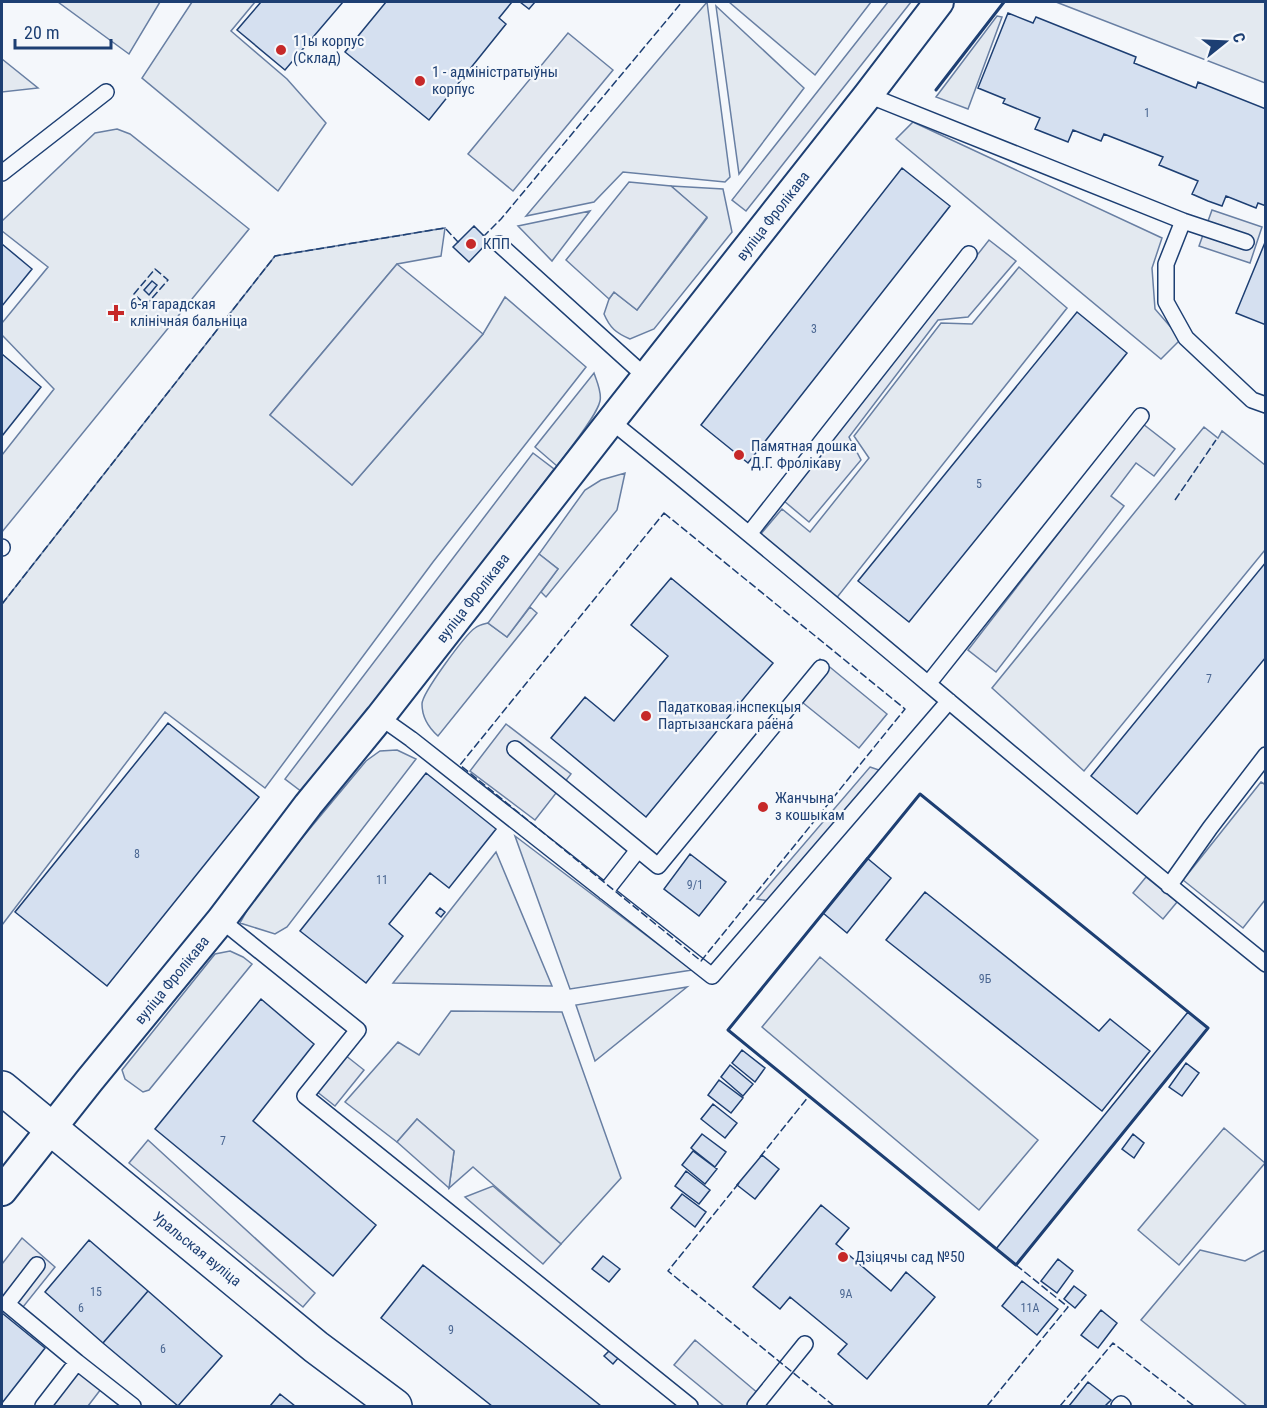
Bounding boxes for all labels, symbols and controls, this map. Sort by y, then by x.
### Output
scale bar [15,12,111,50]
north arrow [1195,12,1255,72]
text: 20 m [24,22,59,43]
text: С [1228,30,1249,45]
place label: 11ы корпус (Склад) [293,32,364,67]
marker: 11ы корпус (Склад) [274,43,288,57]
place label: 1 - адміністратыўны корпус [432,63,558,98]
marker: 1 - адміністратыўны корпус [413,74,427,88]
house number: 1 [1144,106,1150,120]
street label: вуліца Фролікава [733,168,813,264]
place label: КПП [483,235,510,253]
marker: КПП [464,237,478,251]
place label: 6-я гарадская клінічная бальніца [130,295,248,330]
marker: 6-я гарадская клінічная бальніца [107,304,125,322]
house number: 3 [811,322,817,336]
place label: Памятная дошка Д.Г. Фролікаву [751,437,857,472]
marker: Памятная дошка Д.Г. Фролікаву [732,448,746,462]
house number: 5 [976,477,982,491]
street label: вуліца Фролікава [433,550,513,646]
house number: 7 [1206,672,1212,686]
place label: Падатковая інспекцыя Партызанскага раёна [658,698,801,733]
marker: Падатковая інспекцыя Партызанскага раёна [639,709,653,723]
place label: Жанчына з кошыкам [775,789,845,824]
marker: Жанчына з кошыкам [756,800,770,814]
house number: 8 [134,847,140,861]
house number: 11 [376,873,388,887]
house number: 9/1 [687,878,703,892]
street label: вуліца Фролікава [131,932,213,1028]
house number: 9Б [979,972,992,986]
house number: 7 [220,1134,226,1148]
street label: Уральская вуліца [149,1208,245,1290]
place label: Дзіцячы сад №50 [855,1248,965,1266]
marker: Дзіцячы сад №50 [836,1250,850,1264]
house number: 15 [90,1285,102,1299]
house number: 9А [840,1287,853,1301]
house number: 6 [78,1301,84,1315]
house number: 11А [1021,1301,1039,1315]
house number: 9 [448,1323,454,1337]
house number: 6 [160,1342,166,1356]

